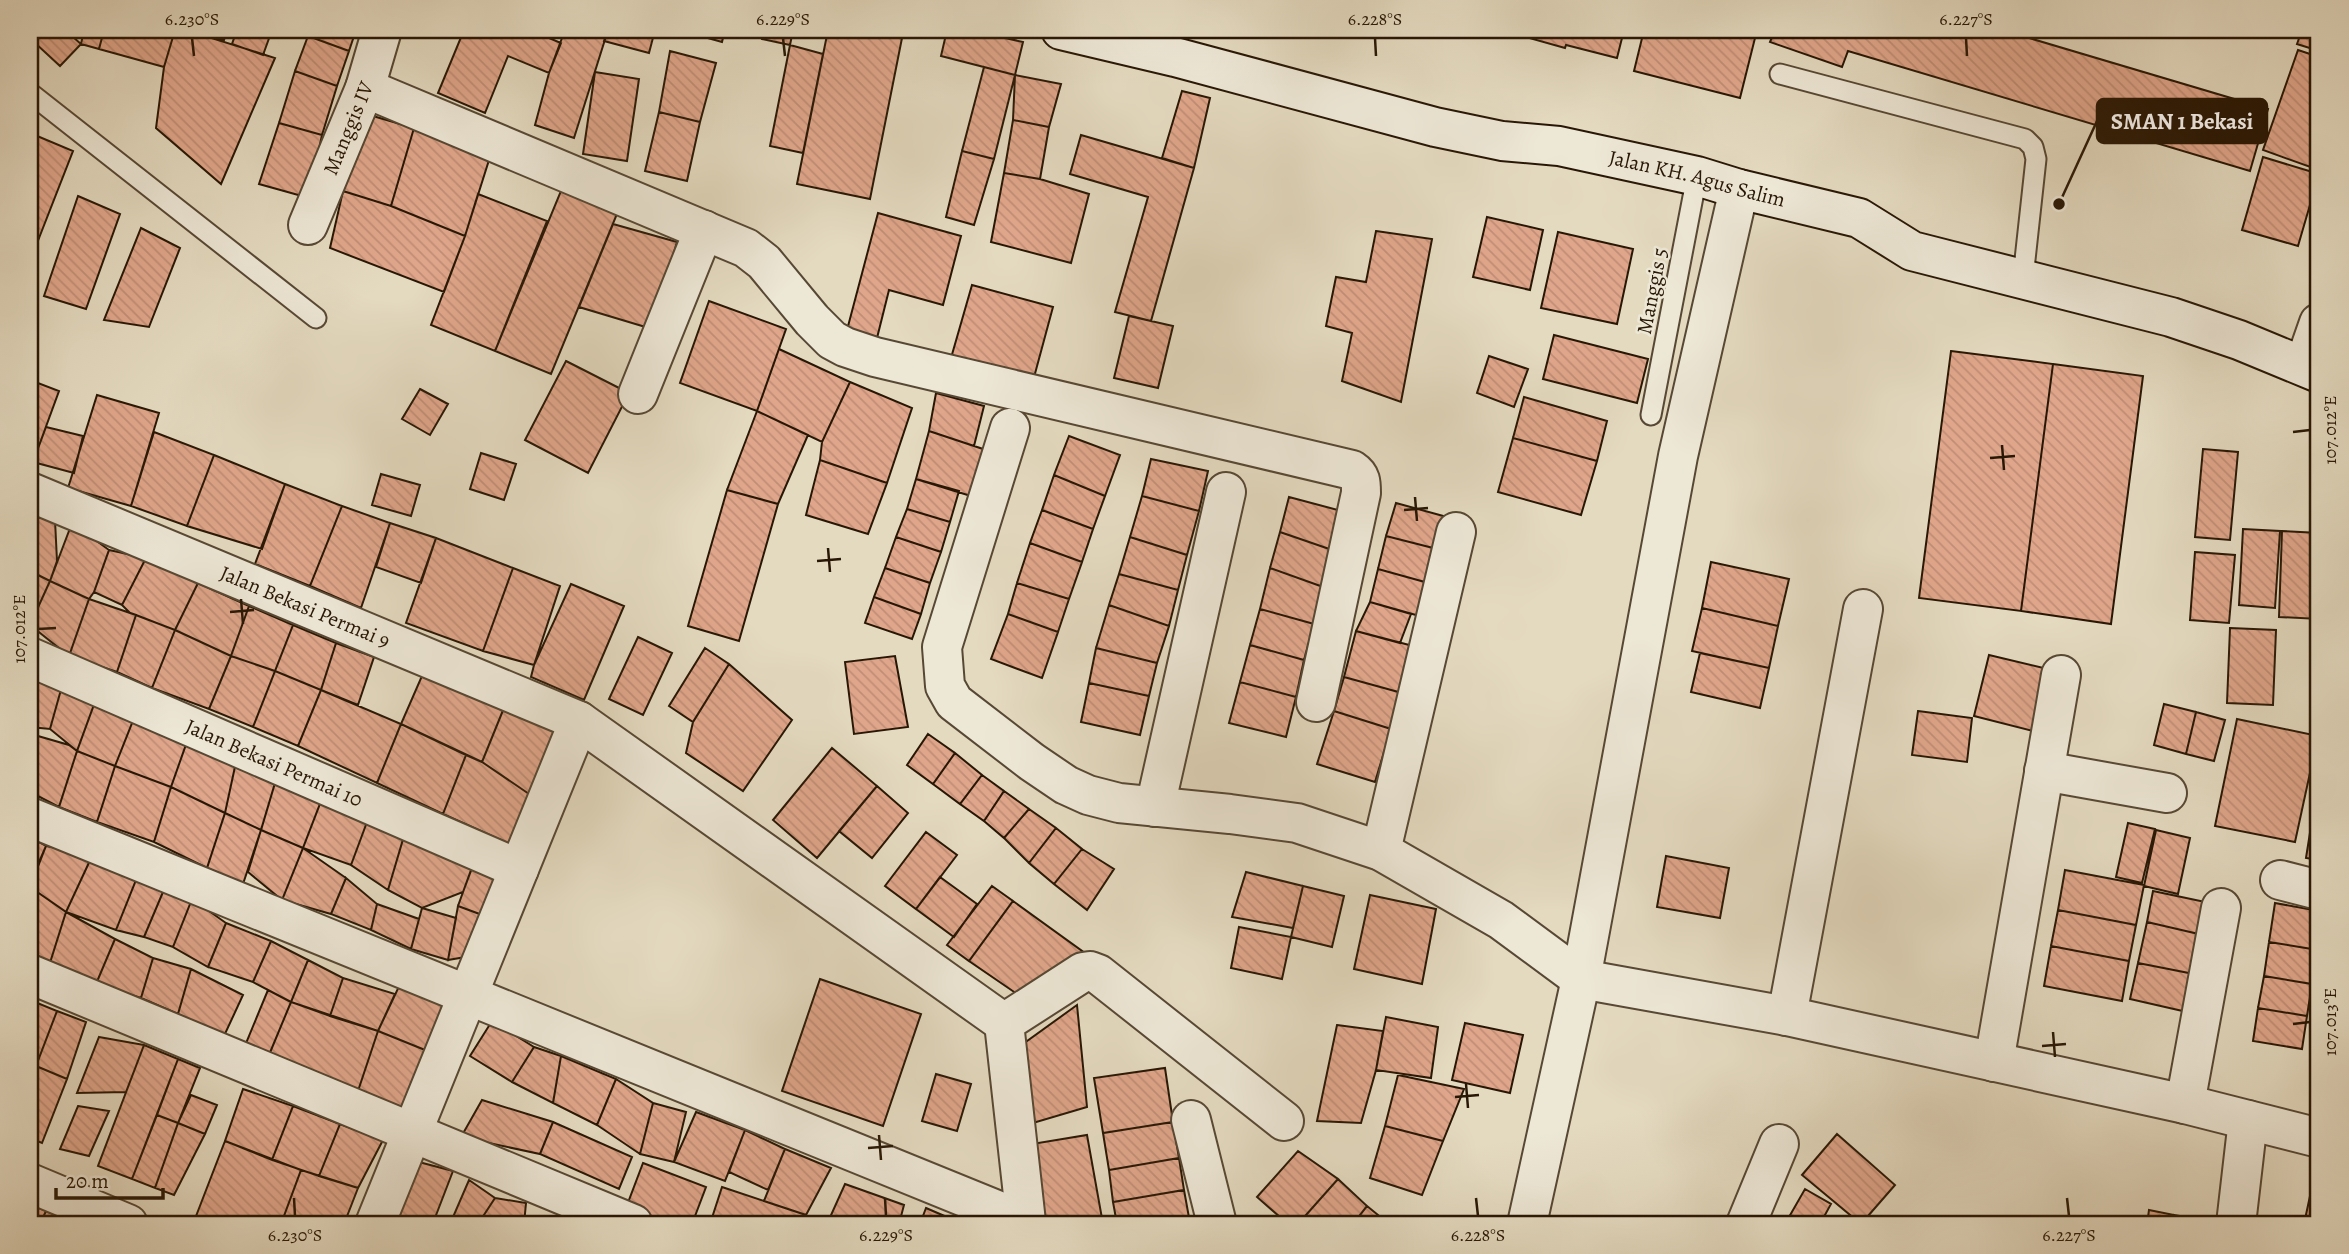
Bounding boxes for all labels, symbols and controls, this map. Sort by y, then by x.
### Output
text: 6.230°S [165,7,219,31]
text: 6.229°S [756,7,810,31]
text: 6.228°S [1348,7,1402,31]
text: 6.227°S [1939,7,1993,31]
street label: Manggis IV [316,77,380,179]
callout: SMAN 1 Bekasi [2097,99,2267,143]
text: SMAN 1 Bekasi [2111,106,2254,137]
street label: Jalan KH. Agus Salim [1606,143,1788,214]
street label: Manggis 5 [1630,245,1674,337]
text: 107.012°E [2318,395,2342,465]
street label: Jalan Bekasi Permai 9 [216,559,394,655]
text: 107.012°E [7,594,31,664]
street label: Jalan Bekasi Permai 10 [181,712,367,814]
text: 107.013°E [2318,988,2342,1056]
scale bar [56,1156,163,1200]
text: 20 m [66,1167,109,1195]
text: 6.230°S [268,1223,322,1247]
text: 6.229°S [859,1223,913,1247]
text: 6.228°S [1451,1223,1505,1247]
text: 6.227°S [2042,1223,2096,1247]

